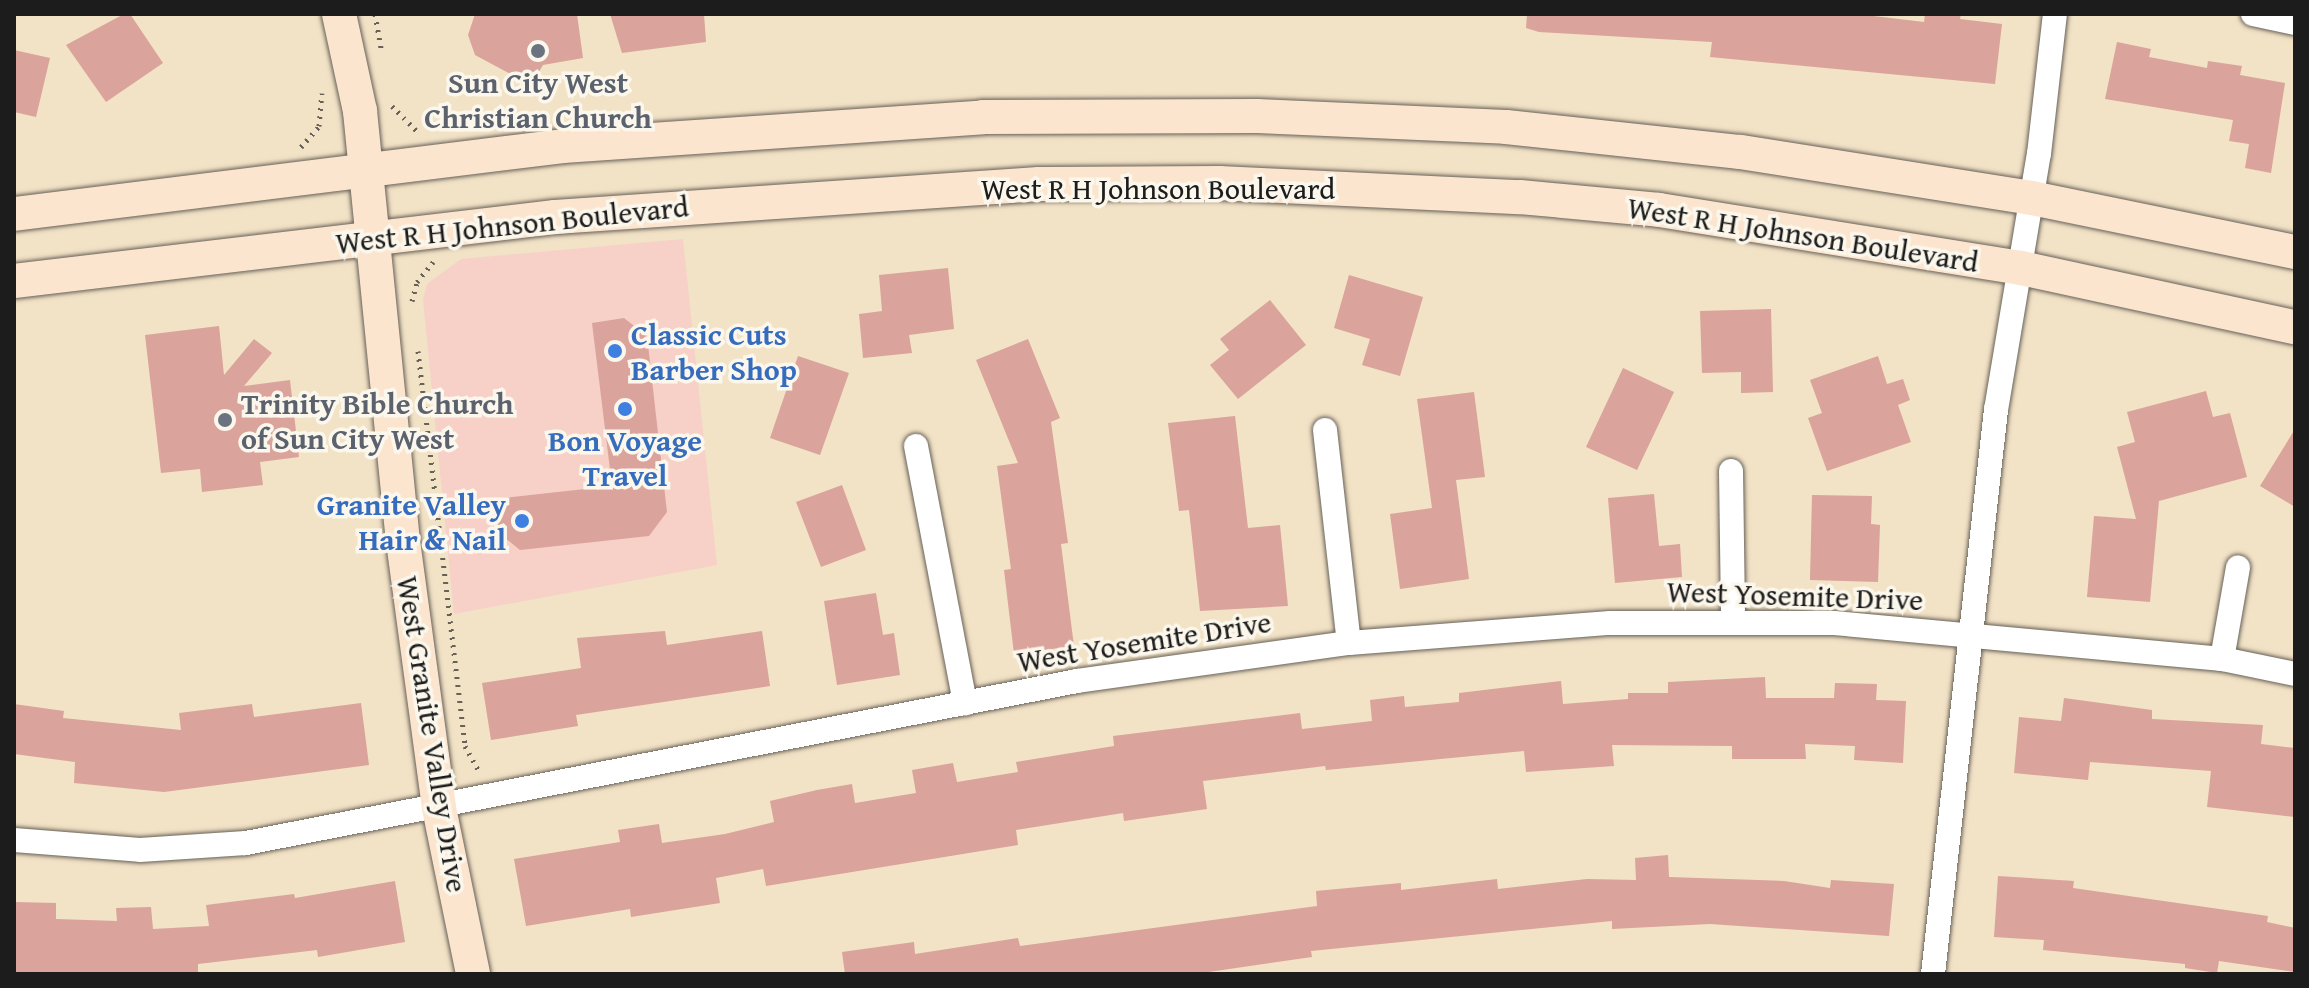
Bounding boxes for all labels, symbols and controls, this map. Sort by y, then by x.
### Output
marker: Sun City West Christian Church [529,42,547,60]
place label: Sun City West Christian Church [424,64,652,134]
street label: West R H Johnson Boulevard [981,170,1335,206]
street label: West R H Johnson Boulevard [334,188,690,260]
street label: West R H Johnson Boulevard [1625,188,1981,280]
place label: Classic Cuts Barber Shop [631,316,797,386]
marker: Classic Cuts Barber Shop [606,342,624,360]
place label: Trinity Bible Church of Sun City West [241,385,513,456]
marker: Bon Voyage Travel [616,400,634,418]
marker: Trinity Bible Church of Sun City West [216,411,234,429]
place label: Bon Voyage Travel [548,422,702,492]
place label: Granite Valley Hair & Nail [317,486,506,556]
marker: Granite Valley Hair & Nail [513,512,531,530]
street label: West Granite Valley Drive [390,573,476,895]
street label: West Yosemite Drive [1666,573,1924,617]
street label: West Yosemite Drive [1014,603,1274,679]

